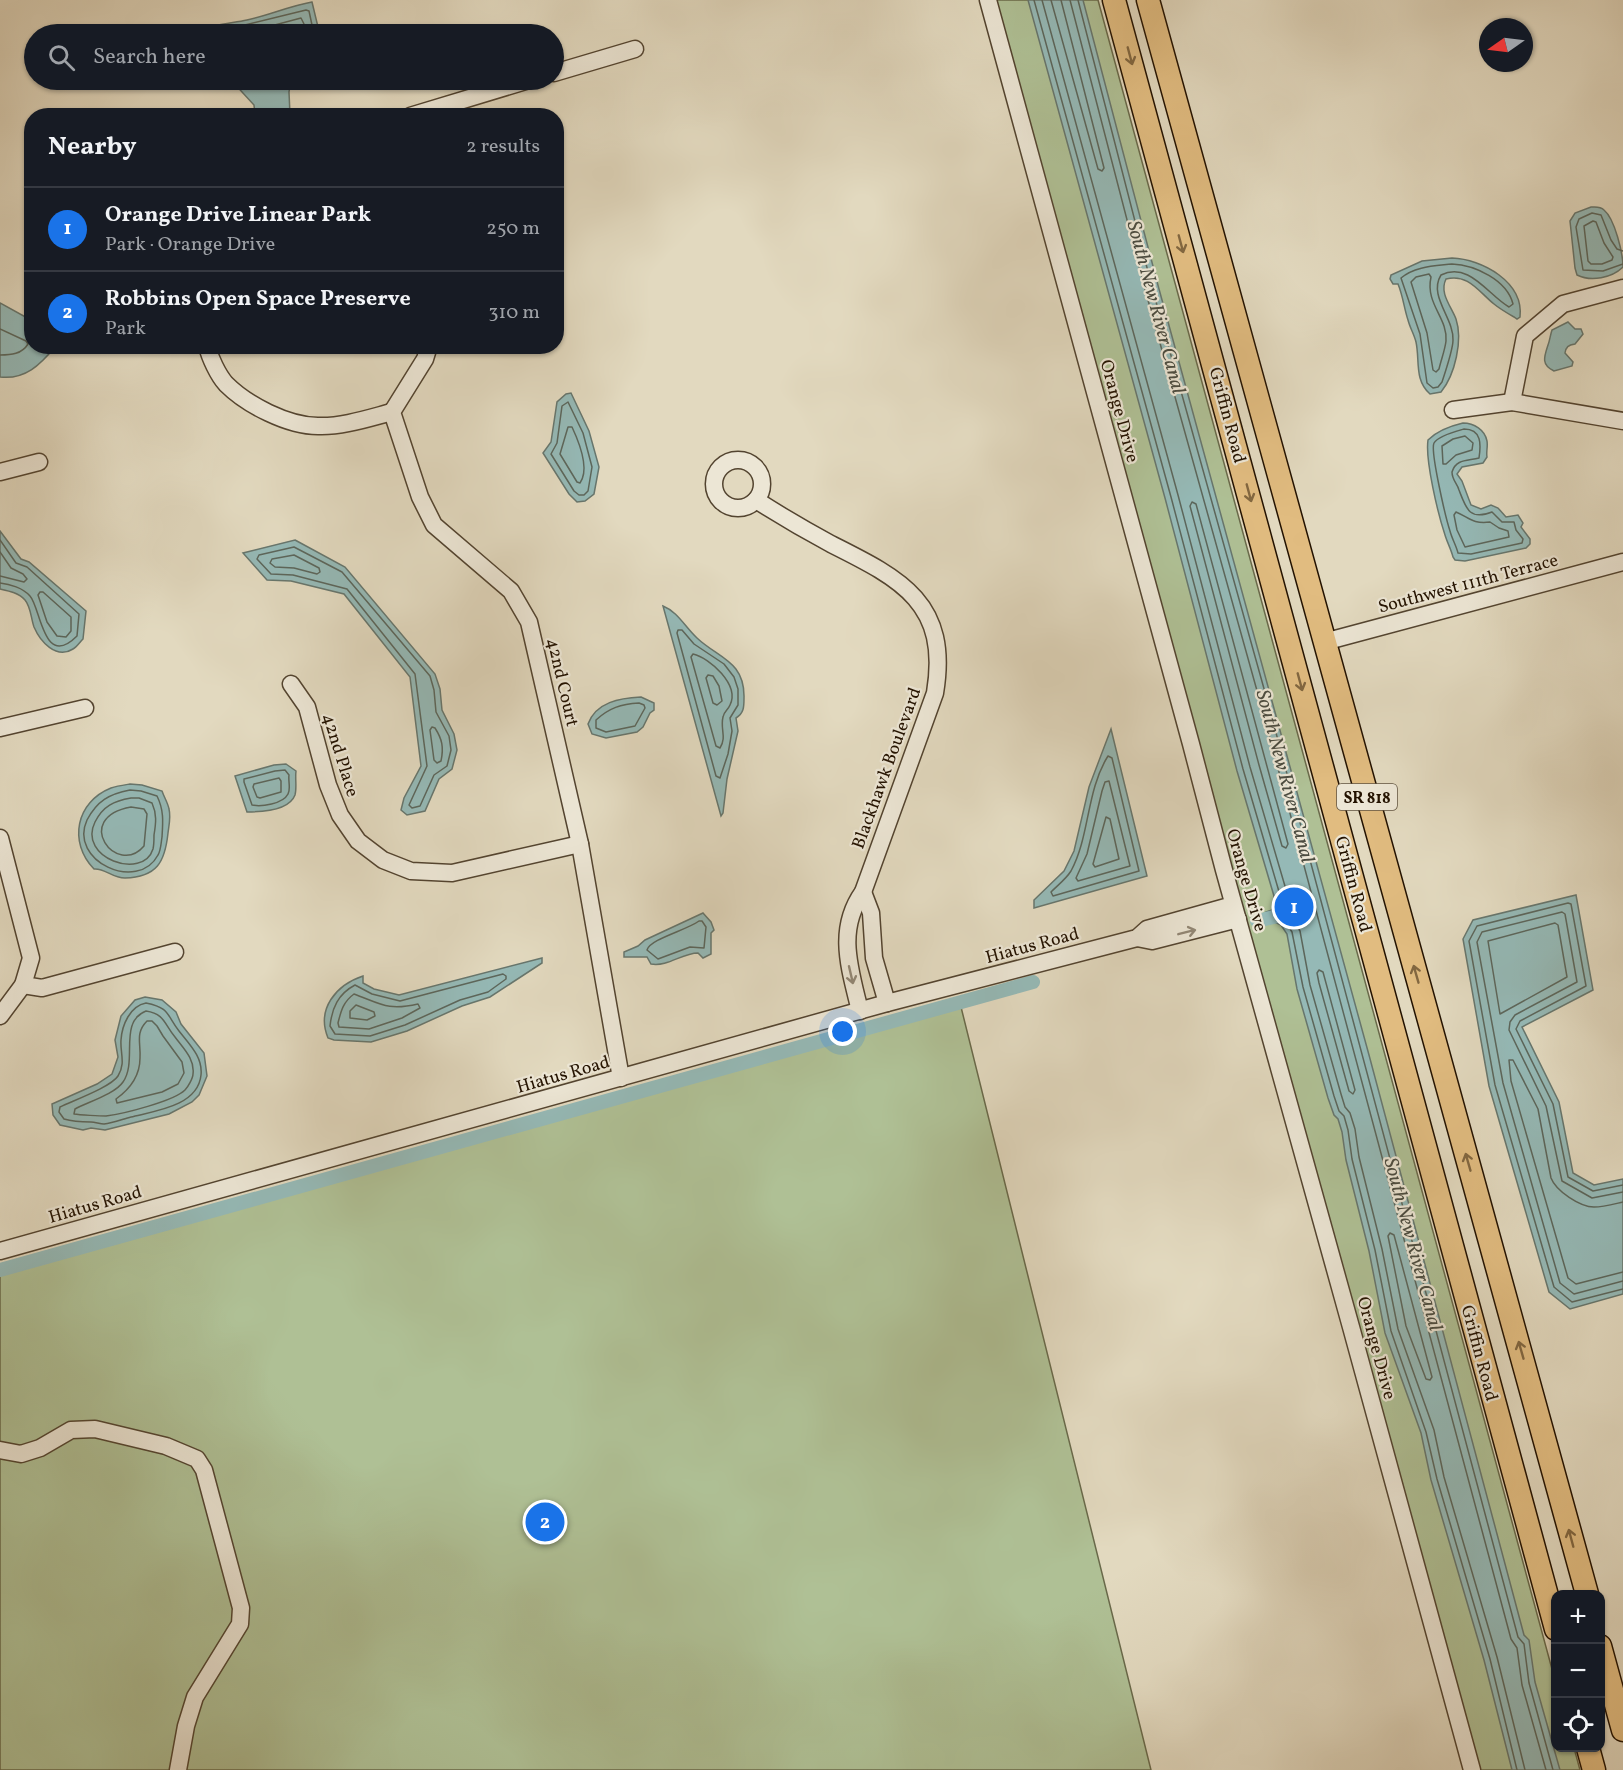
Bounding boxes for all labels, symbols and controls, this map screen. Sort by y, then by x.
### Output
north arrow [1479,18,1533,72]
search box [24,24,564,90]
icon: search [45,41,78,74]
text: Search here [93,42,206,73]
one-way arrow [1125,47,1136,66]
text: Nearby [48,129,137,165]
text: 2 results [466,133,540,161]
text: Orange Drive Linear Park [105,200,371,231]
text: 1 [63,215,72,243]
text: 250 m [486,215,540,243]
water label: South New River Canal [1118,218,1192,397]
text: Park · Orange Drive [105,231,275,259]
one-way arrow [1176,235,1188,254]
text: Robbins Open Space Preserve [105,284,411,315]
text: 2 [62,299,73,327]
text: 310 m [488,299,540,327]
text: Park [105,315,146,343]
street label: Orange Drive [1093,357,1144,466]
street label: Griffin Road [1202,365,1251,466]
one-way arrow [1244,484,1255,503]
street label: Southwest 111th Terrace [1376,548,1561,621]
street label: 42nd Court [539,636,584,729]
one-way arrow [1294,672,1306,691]
street label: Blackhawk Boulevard [847,684,928,853]
water label: South New River Canal [1247,687,1321,866]
street label: 42nd Place [315,711,364,800]
road number: SR 818 [1337,784,1397,810]
street label: Orange Drive [1219,826,1272,935]
street label: Griffin Road [1328,834,1377,935]
pin: 1 [1274,884,1314,930]
street label: Hiatus Road [983,922,1082,971]
one-way arrow [1178,925,1197,937]
one-way arrow [846,965,858,984]
one-way arrow [1410,965,1421,984]
your location [828,1017,857,1046]
street label: Hiatus Road [514,1050,613,1101]
one-way arrow [1462,1153,1473,1172]
water label: South New River Canal [1375,1155,1449,1334]
street label: Hiatus Road [46,1180,145,1231]
street label: Orange Drive [1350,1294,1401,1403]
street label: Griffin Road [1454,1303,1503,1404]
one-way arrow [1514,1341,1526,1360]
pin: 2 [526,1500,564,1544]
one-way arrow [1565,1529,1577,1548]
map controls [1551,1590,1605,1752]
button: + [1551,1590,1605,1644]
button: − [1551,1644,1605,1698]
button: locate [1551,1698,1605,1752]

